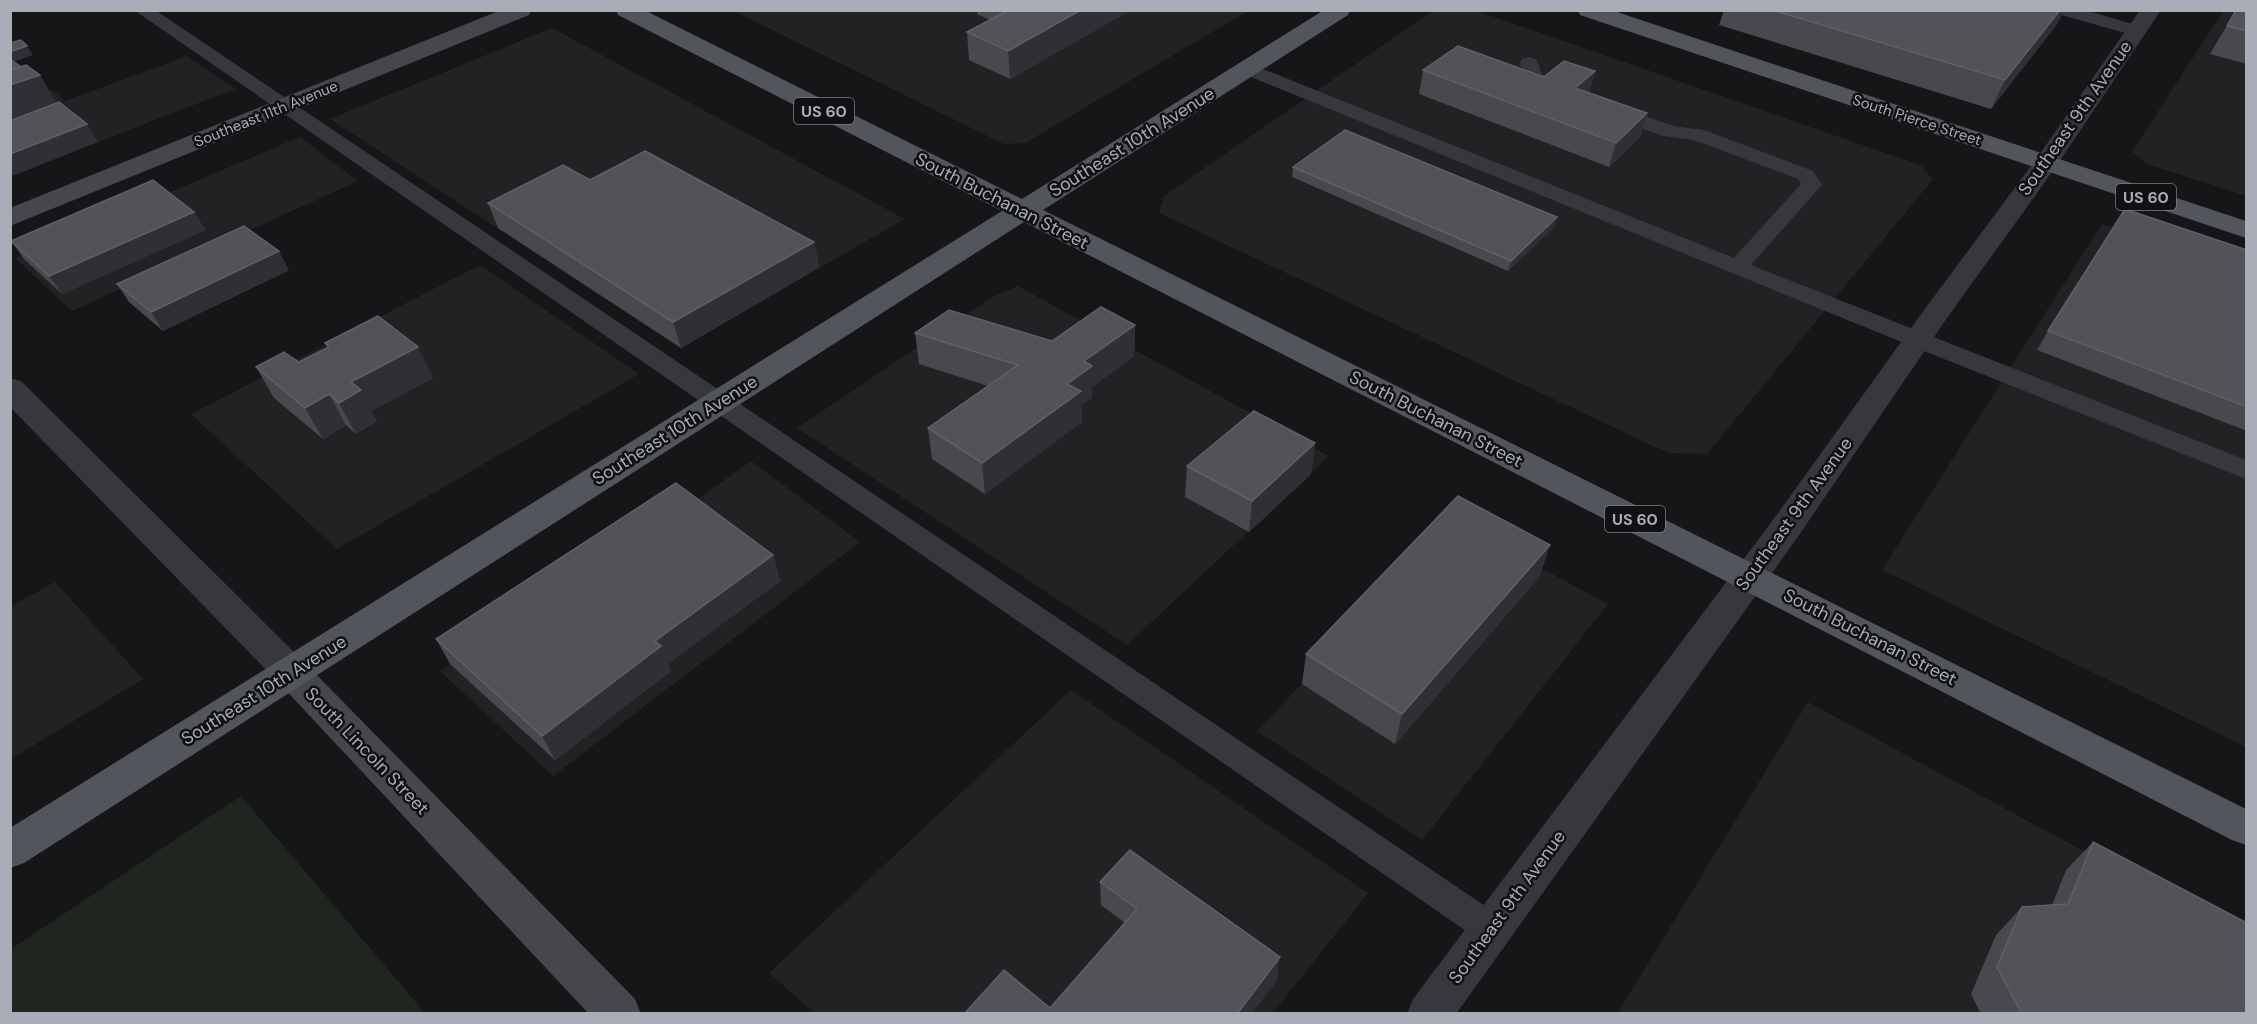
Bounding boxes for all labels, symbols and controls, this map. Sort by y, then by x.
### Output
street label: Southeast 9th Avenue [2012,36,2138,200]
street label: Southeast 11th Avenue [191,76,341,152]
street label: Southeast 10th Avenue [1045,81,1219,203]
street label: South Pierce Street [1850,90,1984,150]
road number: US 60 [794,98,854,124]
street label: South Buchanan Street [911,147,1093,255]
road number: US 60 [2116,184,2176,210]
street label: South Buchanan Street [1345,365,1527,473]
street label: Southeast 10th Avenue [588,369,762,491]
street label: Southeast 9th Avenue [1730,433,1858,595]
road number: US 60 [1605,506,1665,532]
street label: South Buchanan Street [1779,583,1961,691]
street label: Southeast 10th Avenue [177,629,351,751]
street label: South Lincoln Street [300,682,434,820]
street label: Southeast 9th Avenue [1443,826,1571,988]

